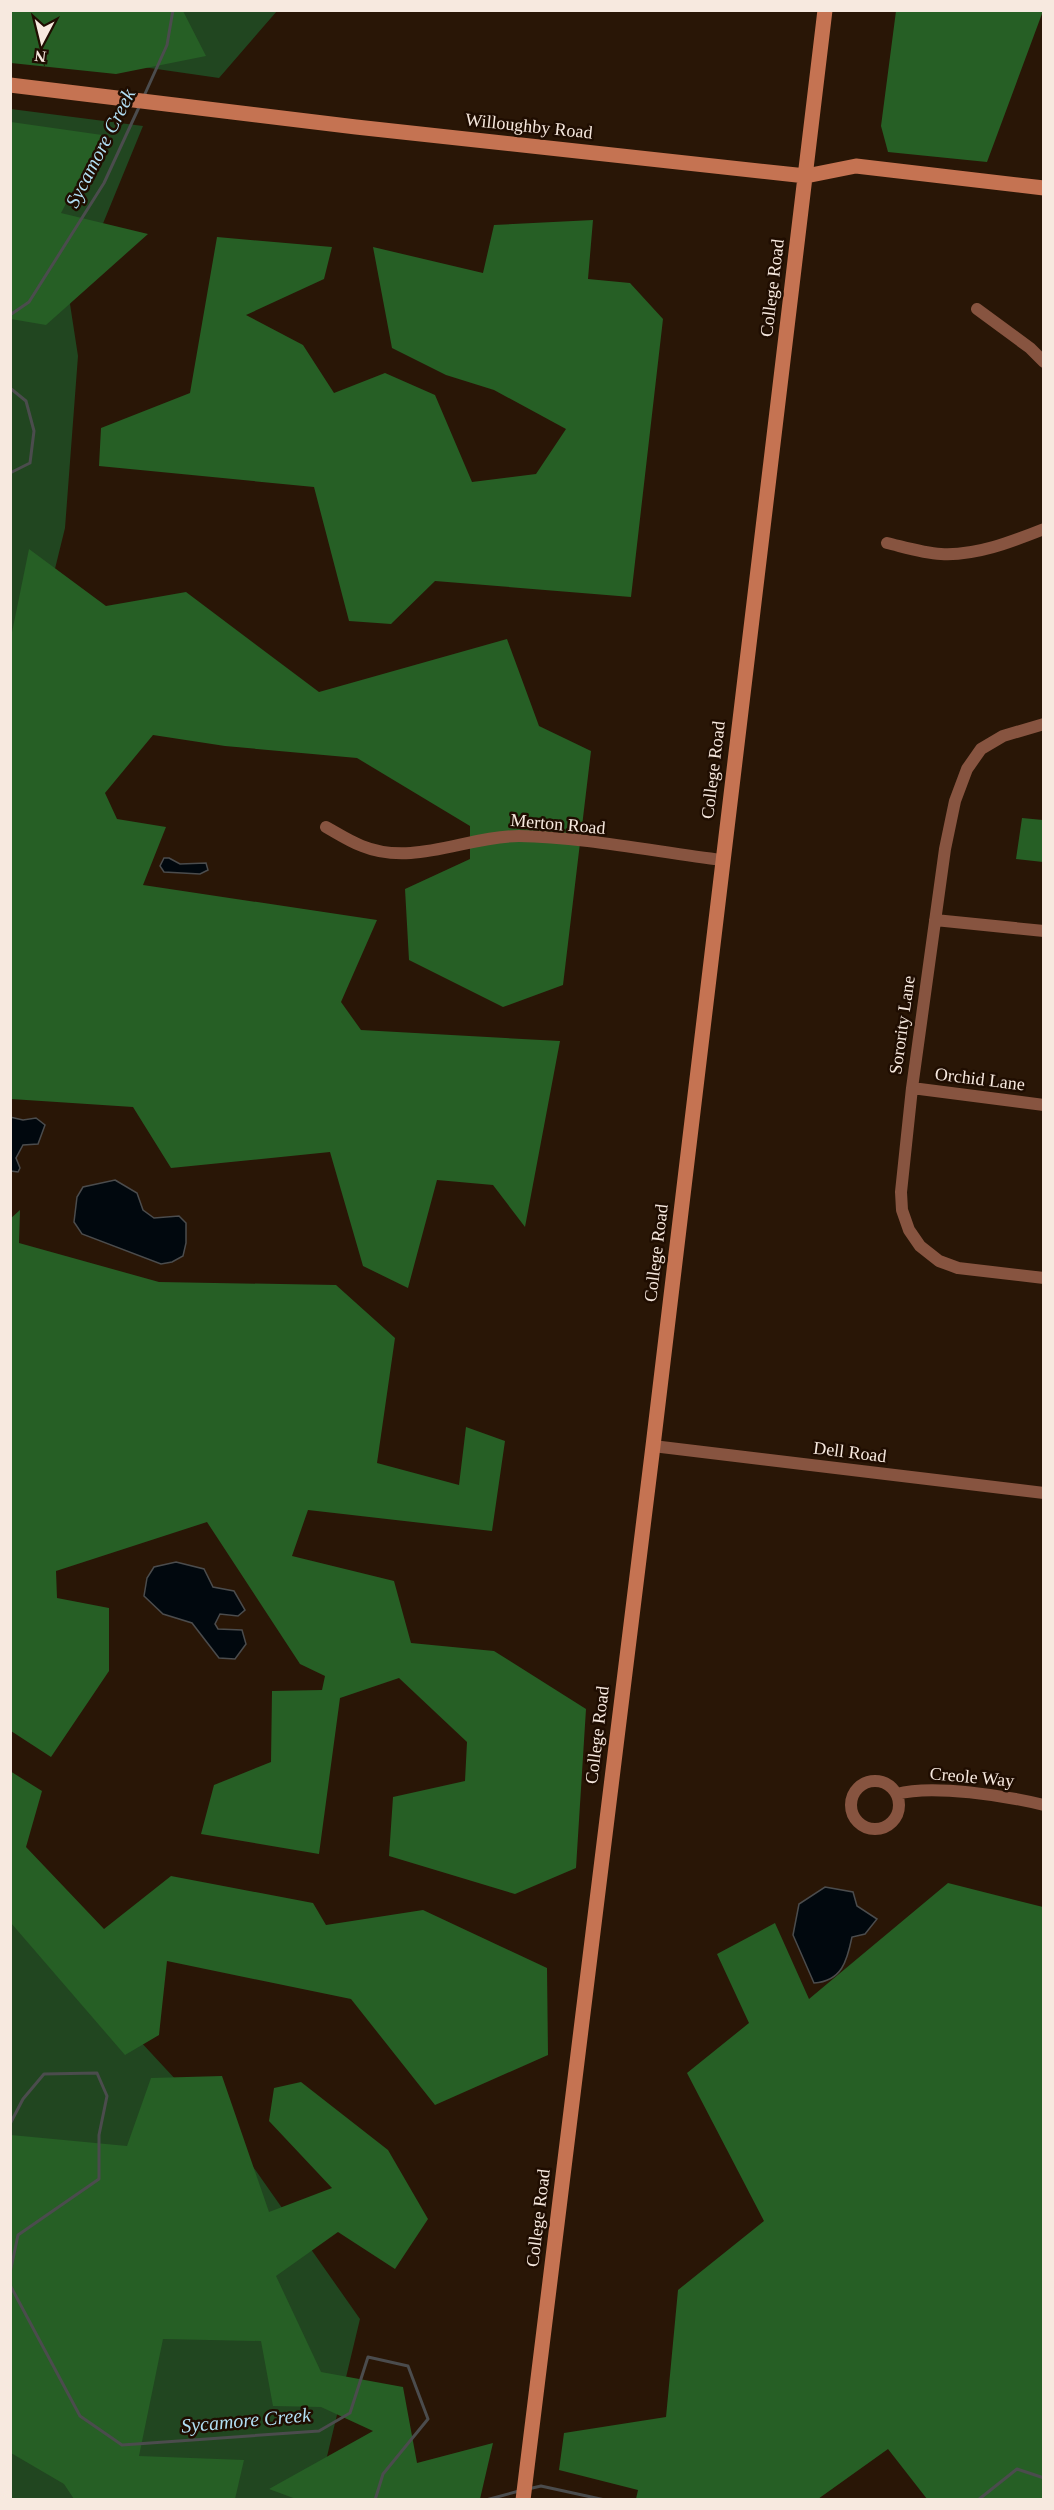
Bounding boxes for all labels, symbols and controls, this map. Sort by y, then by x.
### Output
north arrow [12,12,72,72]
text: N [33,47,47,66]
water label: Sycamore Creek [61,84,141,211]
street label: Willoughby Road [464,109,594,143]
street label: College Road [756,238,788,338]
street label: College Road [697,720,729,820]
street label: Merton Road [510,810,606,838]
street label: Sorority Lane [885,974,919,1076]
street label: Orchid Lane [934,1064,1026,1094]
street label: College Road [640,1203,672,1303]
street label: Dell Road [812,1438,888,1466]
street label: College Road [581,1685,613,1785]
street label: Creole Way [929,1763,1015,1791]
street label: College Road [522,2168,554,2268]
water label: Sycamore Creek [180,2403,313,2438]

